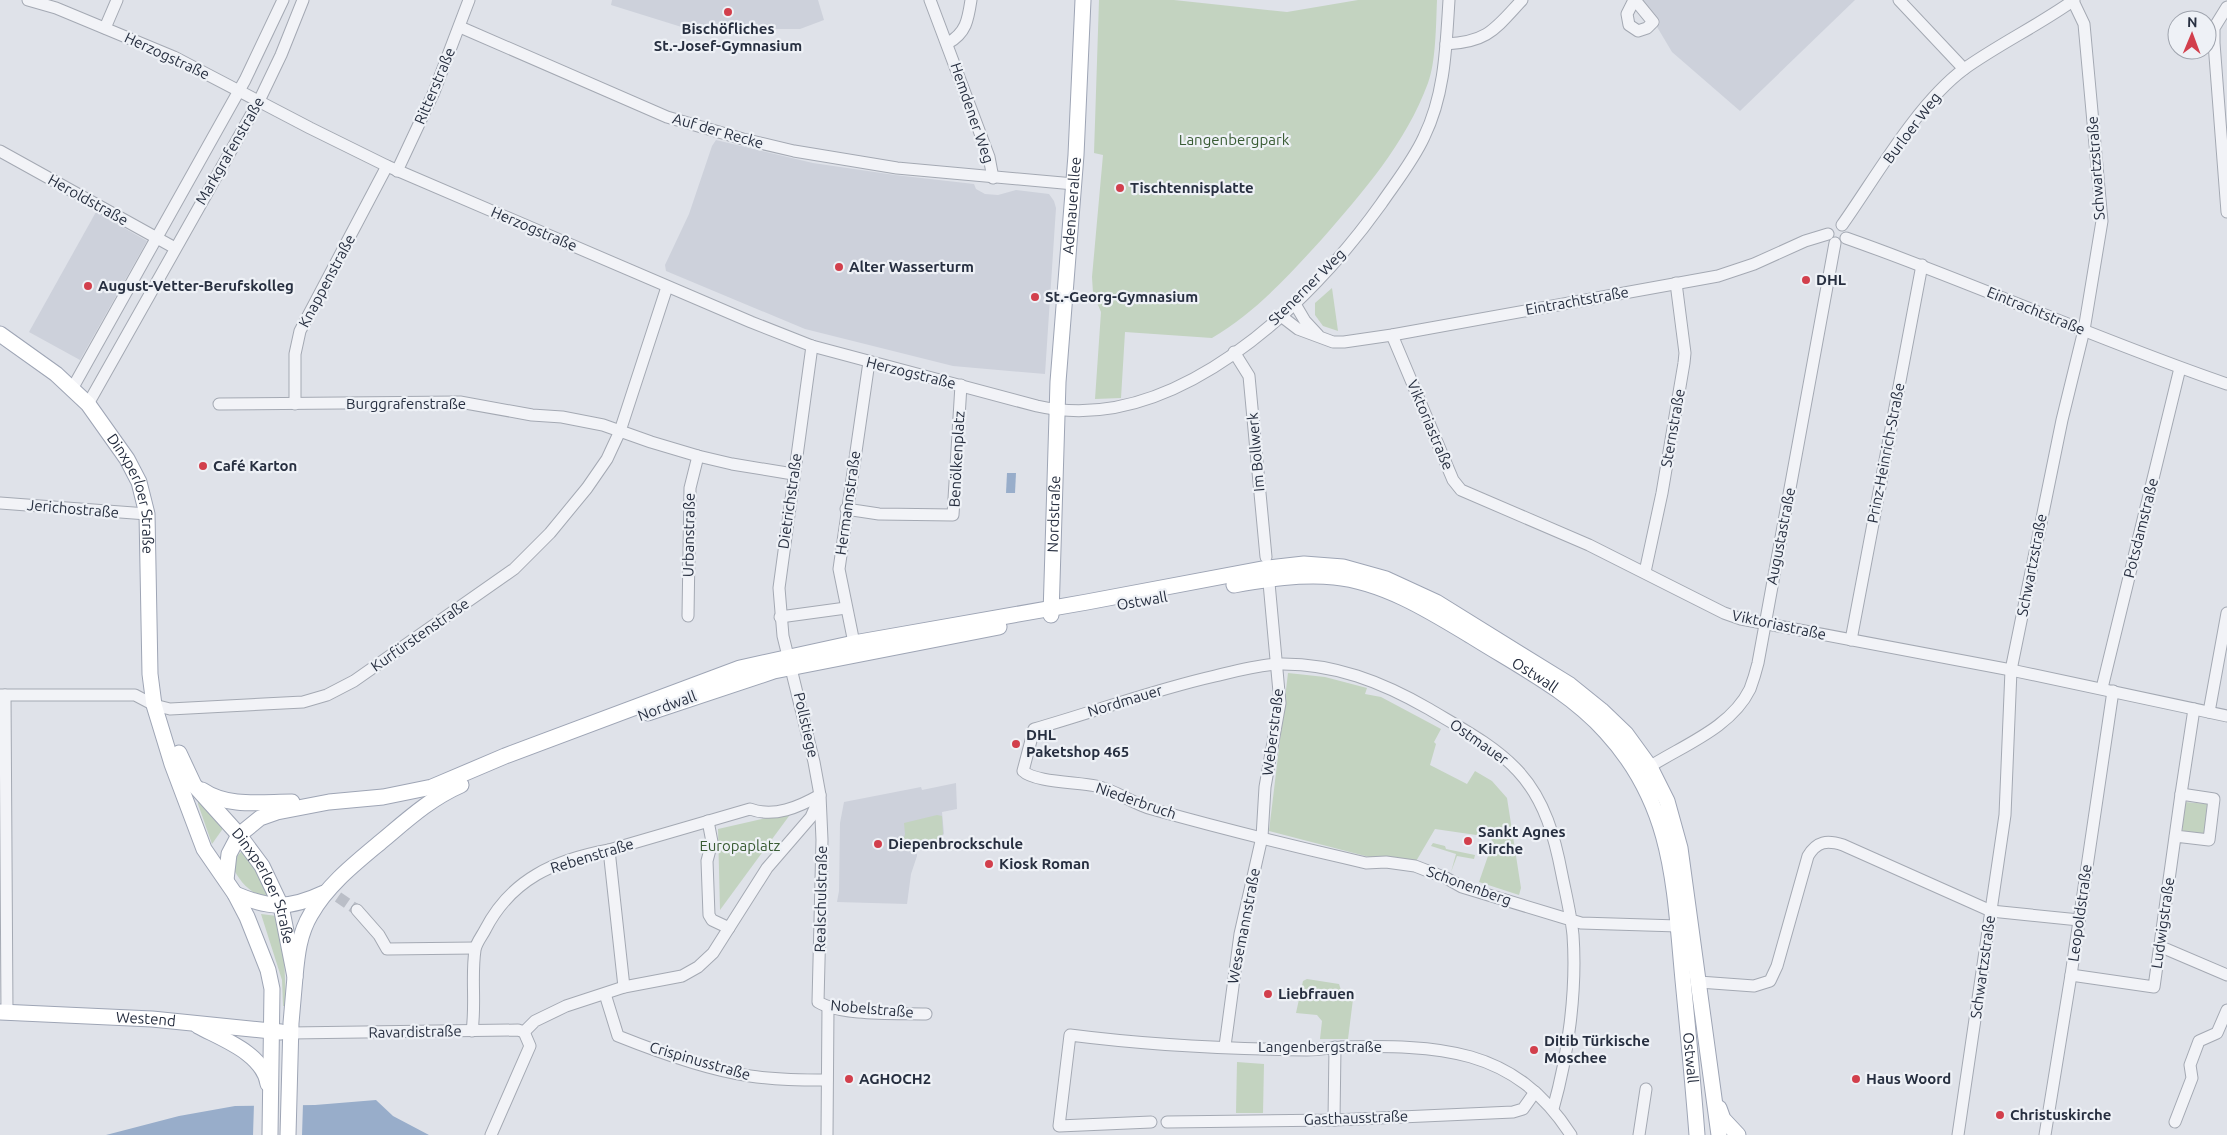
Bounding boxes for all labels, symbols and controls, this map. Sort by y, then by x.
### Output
marker: Bischöfliches St.-Josef-Gymnasium [722,6,734,18]
north arrow [2167,10,2217,60]
text: N [2187,14,2198,30]
place label: Bischöfliches St.-Josef-Gymnasium [654,20,802,54]
street label: Herzogstraße [122,28,212,83]
street label: Ritterstraße [411,45,458,127]
street label: Hemdener Weg [947,60,998,165]
street label: Burloer Weg [1879,89,1944,167]
street label: Markgrafenstraße [192,94,267,208]
street label: Auf der Recke [671,109,766,152]
street label: Schwartzstraße [2083,115,2108,221]
park label: Langenbergpark [1179,131,1290,148]
street label: Adenauerallee [1059,156,1084,255]
street label: Heroldstraße [45,171,131,229]
place label: Tischtennisplatte [1130,179,1254,196]
marker: Tischtennisplatte [1114,182,1126,194]
street label: Herzogstraße [489,203,580,254]
street label: Knappenstraße [295,231,358,330]
street label: Stenerner Weg [1265,245,1348,328]
place label: Alter Wasserturm [849,258,974,275]
marker: Alter Wasserturm [833,261,845,273]
place label: DHL [1816,271,1846,288]
marker: DHL [1800,274,1812,286]
place label: August-Vetter-Berufskolleg [98,277,294,294]
marker: August-Vetter-Berufskolleg [82,280,94,292]
street label: Eintrachtstraße [1524,283,1630,318]
street label: Eintrachtstraße [1985,283,2088,338]
place label: St.-Georg-Gymnasium [1045,288,1198,305]
marker: St.-Georg-Gymnasium [1029,291,1041,303]
street label: Herzogstraße [865,353,958,392]
street label: Viktoriastraße [1404,377,1457,472]
street label: Prinz-Heinrich-Straße [1864,381,1907,525]
street label: Sternstraße [1657,387,1688,468]
street label: Burggrafenstraße [346,395,466,412]
street label: Benölkenplatz [945,410,968,508]
street label: Im Bollwerk [1244,411,1267,492]
street label: Dinxperloer Straße [104,430,157,554]
street label: Hermannstraße [832,450,863,556]
street label: Dietrichstraße [774,452,805,550]
place label: Café Karton [213,457,297,474]
marker: Café Karton [197,460,209,472]
street label: Nordstraße [1044,475,1063,553]
street label: Potsdamstraße [2120,476,2161,580]
street label: Augustastraße [1763,486,1798,586]
street label: Urbanstraße [679,493,698,577]
street label: Jerichostraße [26,496,120,521]
street label: Schwartzstraße [2013,512,2050,618]
street label: Ostwall [1115,588,1169,613]
street label: Kurfürstenstraße [367,594,472,675]
street label: Viktoriastraße [1730,606,1828,643]
street label: Ostwall [1509,654,1562,696]
street label: Nordmauer [1085,681,1165,720]
street label: Nordwall [635,687,699,724]
street label: Weberstraße [1259,687,1286,777]
street label: Pollstiege [791,690,822,759]
street label: Ostmauer [1447,715,1512,768]
place label: DHL Paketshop 465 [1026,726,1129,760]
marker: DHL Paketshop 465 [1010,738,1022,750]
street label: Niederbruch [1094,779,1179,822]
place label: Sankt Agnes Kirche [1478,823,1566,857]
street label: Dinxperloer Straße [229,824,297,945]
street label: Rebenstraße [548,835,636,876]
place label: Diepenbrockschule [888,835,1023,852]
marker: Sankt Agnes Kirche [1462,835,1474,847]
park label: Europaplatz [699,837,781,854]
marker: Diepenbrockschule [872,838,884,850]
street label: Realschulstraße [811,845,830,953]
place label: Kiosk Roman [999,855,1090,872]
marker: Kiosk Roman [983,858,995,870]
street label: Schonenberg [1424,862,1514,909]
street label: Leopoldstraße [2064,863,2095,963]
street label: Wesemannstraße [1224,867,1263,985]
street label: Ludwigstraße [2148,876,2177,970]
street label: Schwartzstraße [1967,914,1998,1020]
place label: Liebfrauen [1278,985,1355,1002]
marker: Liebfrauen [1262,988,1274,1000]
street label: Nobelstraße [830,996,914,1021]
street label: Westend [116,1008,177,1029]
street label: Ravardistraße [368,1022,462,1041]
street label: Ostwall [1680,1031,1702,1084]
place label: Ditib Türkische Moschee [1544,1032,1650,1066]
street label: Crispinusstraße [648,1038,753,1083]
street label: Langenbergstraße [1258,1038,1382,1055]
marker: Ditib Türkische Moschee [1528,1044,1540,1056]
place label: AGHOCH2 [859,1070,931,1087]
place label: Haus Woord [1866,1070,1951,1087]
marker: AGHOCH2 [843,1073,855,1085]
marker: Haus Woord [1850,1073,1862,1085]
place label: Christuskirche [2010,1106,2112,1123]
street label: Gasthausstraße [1303,1107,1409,1128]
marker: Christuskirche [1994,1109,2006,1121]

